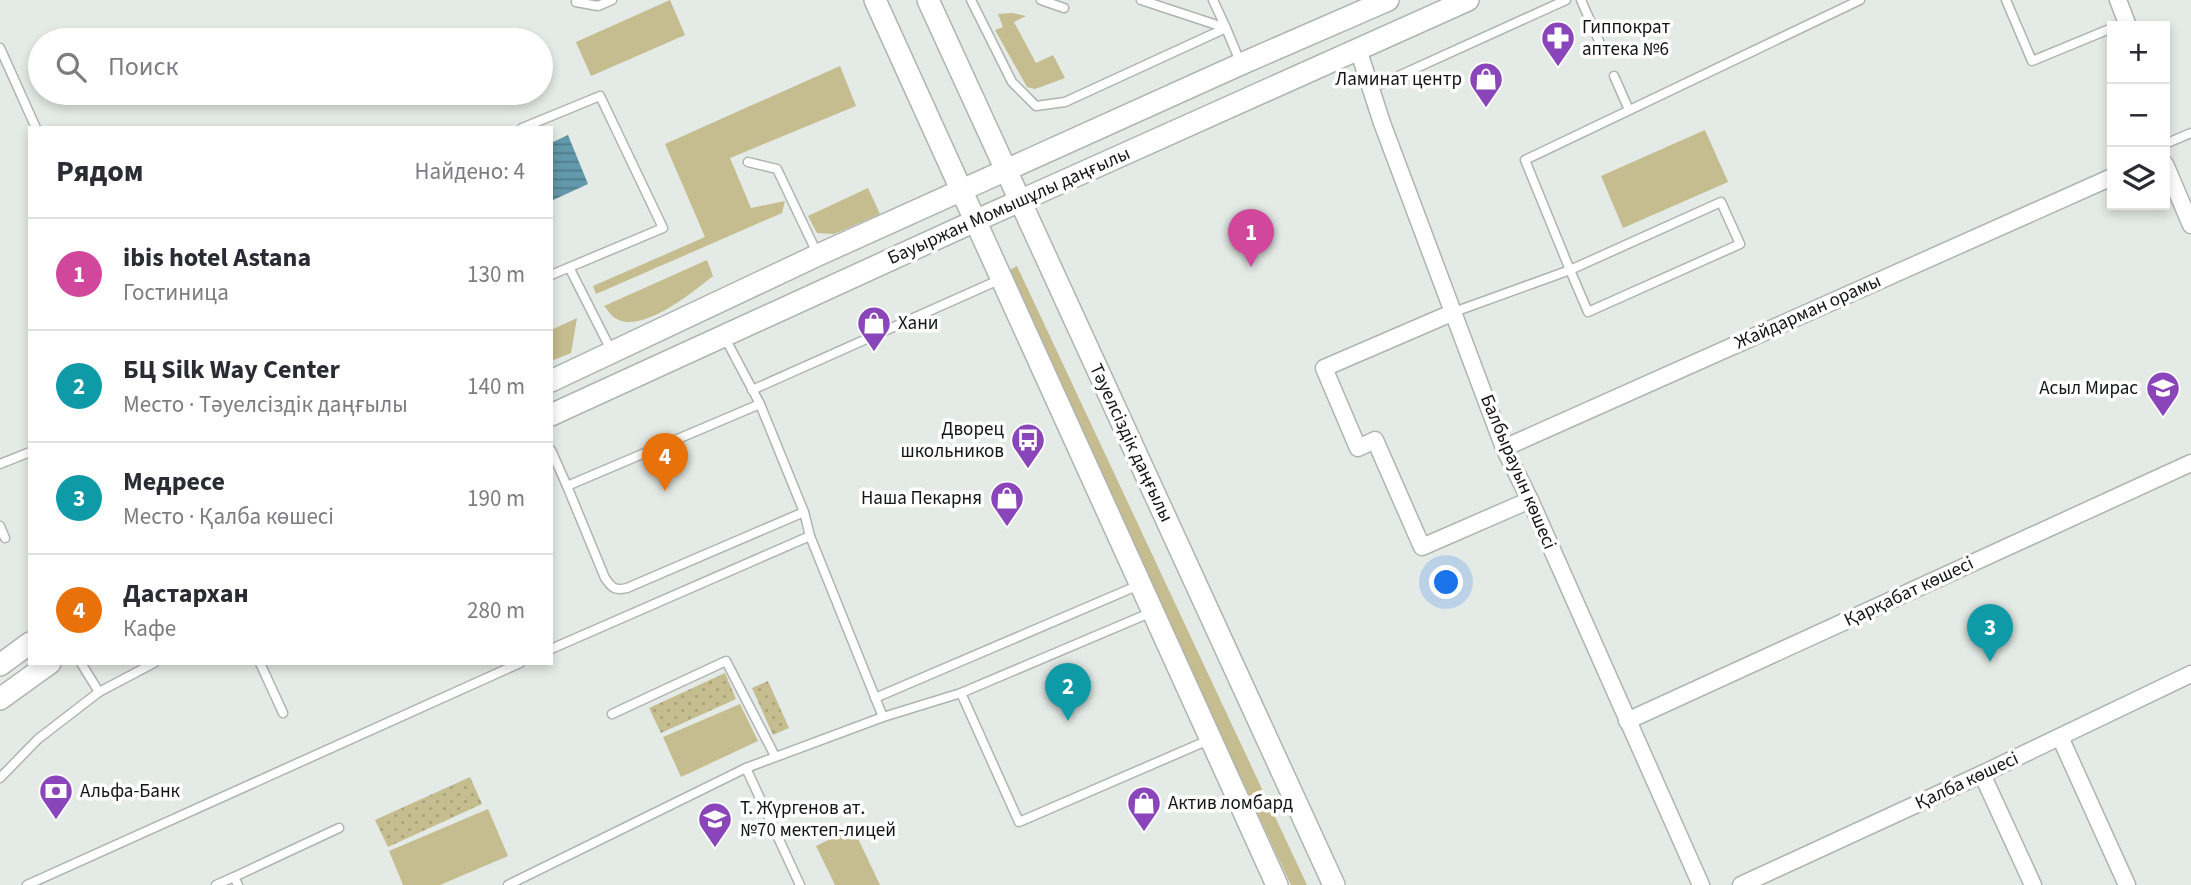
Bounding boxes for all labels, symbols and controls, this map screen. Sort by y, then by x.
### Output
place label: Гиппократ аптека №6 [1582,14,1670,63]
pharmacy icon: Гиппократ аптека №6 [1539,19,1577,68]
map controls [2107,21,2170,210]
button: + [2107,21,2170,84]
search box [28,28,553,105]
icon: search [52,48,90,86]
text: Поиск [108,48,178,85]
shop icon: Ламинат центр [1467,60,1505,109]
place label: Ламинат центр [1335,66,1462,93]
button: − [2107,84,2170,147]
street label: Бауыржан Момышұлы даңғылы [883,140,1135,272]
button: layers [2107,147,2170,210]
text: Рядом [56,150,144,193]
text: Найдено: 4 [415,155,525,188]
pin: 1 [1228,209,1274,267]
text: ibis hotel Astana [123,239,311,276]
text: 1 [73,258,85,291]
text: 130 m [467,258,525,291]
street label: Жайдарман орамы [1731,268,1885,356]
text: Гостиница [123,276,229,309]
shop icon: Хани [855,304,893,353]
place label: Хани [898,310,939,337]
text: БЦ Silk Way Center [123,351,340,388]
street label: Тәуелсіздік даңғылы [1082,359,1180,527]
school or university icon: Асыл Мирас [2144,369,2182,418]
text: 2 [73,370,85,403]
text: 140 m [467,370,525,403]
place label: Асыл Мирас [2039,375,2138,402]
text: Место · Тәуелсіздік даңғылы [123,388,408,421]
street label: Балбырауын көшесі [1473,390,1563,554]
place label: Дворец школьников [901,416,1004,465]
bus stop icon: Дворец школьников [1009,421,1047,470]
pin: 4 [642,433,688,491]
text: Медресе [123,463,225,500]
shop icon: Наша Пекарня [988,479,1026,528]
text: 3 [73,482,85,515]
text: 190 m [467,482,525,515]
place label: Наша Пекарня [861,485,982,512]
text: Место · Қалба көшесі [123,500,334,533]
street label: Қарқабат көшесі [1840,550,1978,634]
your location [1429,565,1463,599]
text: Дастархан [123,575,249,612]
text: 4 [73,594,85,627]
text: 280 m [467,594,525,627]
pin: 3 [1967,604,2013,662]
text: Кафе [123,612,176,645]
pin: 2 [1045,663,1091,721]
street label: Қалба көшесі [1911,745,2023,817]
bank icon: Альфа-Банк [37,772,75,821]
place label: Альфа-Банк [80,778,181,805]
shop icon: Актив ломбард [1125,784,1163,833]
place label: Актив ломбард [1168,790,1293,817]
place label: Т. Жүргенов ат. №70 мектеп-лицей [740,795,896,844]
school or university icon: Т. Жүргенов ат. №70 мектеп-лицей [696,800,734,849]

